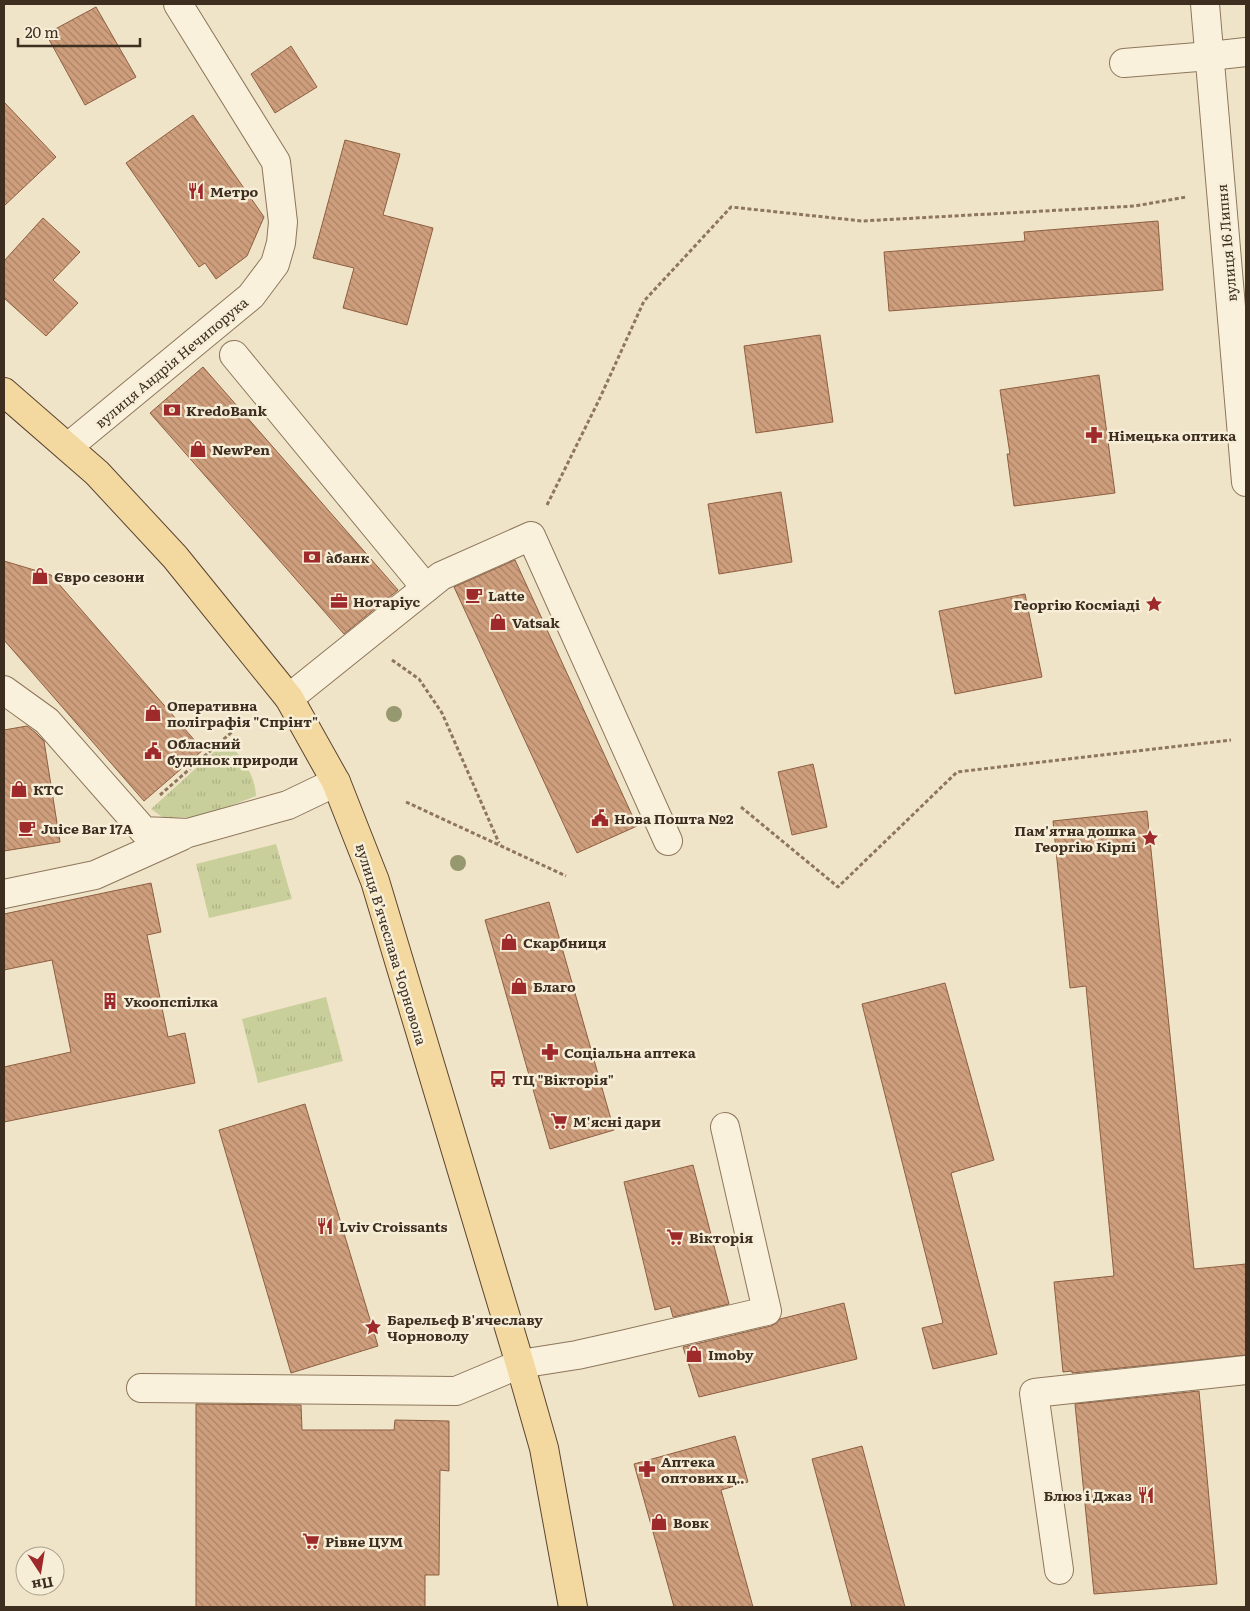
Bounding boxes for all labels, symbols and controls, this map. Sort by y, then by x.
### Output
scale bar [18,15,140,47]
text: 20 m [25,20,59,43]
restaurant icon: Метро [186,181,206,201]
place label: Метро [210,181,259,201]
street label: вулиця 16 Липня [1211,183,1241,303]
street label: вулиця Андрія Нечипорука [90,292,252,432]
bank icon: KredoBank [162,400,182,420]
place label: KredoBank [186,400,268,420]
pharmacy icon: Німецька оптика [1084,425,1104,445]
place label: Німецька оптика [1108,425,1237,445]
shop icon: NewPen [188,439,208,459]
place label: NewPen [212,439,270,459]
bank icon: а̀банк [302,547,322,567]
place label: а̀банк [326,547,369,567]
shop icon: Євро сезони [30,566,50,586]
place label: Євро сезони [54,566,144,586]
cafe icon: Latte [464,585,484,605]
place label: Latte [488,585,525,605]
office icon: Нотаріус [329,591,349,611]
place label: Нотаріус [353,591,420,611]
place label: Георгію Косміаді [1014,594,1140,614]
place icon: Георгію Косміаді [1144,594,1164,614]
shop icon: Vatsak [488,612,508,632]
place label: Vatsak [512,612,560,632]
place label: Оперативна поліграфія "Спрінт" [167,695,318,731]
shop icon: Оперативна поліграфія "Спрінт" [143,703,163,723]
place label: Обласний будинок природи [167,733,298,769]
public building icon: Обласний будинок природи [143,741,163,761]
shop icon: КТС [9,779,29,799]
place label: КТС [33,779,64,799]
public building icon: Нова Пошта №2 [590,808,610,828]
place label: Нова Пошта №2 [614,808,734,828]
cafe icon: Juice Bar 17A [17,818,37,838]
place label: Juice Bar 17A [41,818,134,838]
place label: Пам'ятна дошка Георгію Кірпі [1014,820,1137,856]
place icon: Пам'ятна дошка Георгію Кірпі [1140,828,1160,848]
street label: вулиця Вʼячеслава Чорновола [352,841,432,1048]
shop icon: Скарбниця [499,932,519,952]
place label: Скарбниця [523,932,606,952]
shop icon: Благо [509,976,529,996]
place label: Благо [533,976,576,996]
building icon: Укоопспілка [100,991,120,1011]
place label: Укоопспілка [124,991,219,1011]
pharmacy icon: Соціальна аптека [540,1042,560,1062]
place label: Соціальна аптека [564,1042,697,1062]
bus stop icon: ТЦ "Вікторія" [488,1069,508,1089]
place label: ТЦ "Вікторія" [512,1069,614,1089]
supermarket icon: М'ясні дари [549,1111,569,1131]
place label: М'ясні дари [573,1111,661,1131]
restaurant icon: Lviv Croissants [315,1216,335,1236]
place label: Lviv Croissants [339,1216,447,1236]
supermarket icon: Вікторія [665,1227,685,1247]
place label: Вікторія [689,1227,753,1247]
place label: Барельєф В'ячеславу Чорноволу [387,1309,543,1345]
place icon: Барельєф В'ячеславу Чорноволу [363,1317,383,1337]
shop icon: Imoby [684,1344,704,1364]
place label: Imoby [708,1344,754,1364]
place label: Аптека оптових ц‥ [661,1451,744,1487]
pharmacy icon: Аптека оптових ц‥ [637,1459,657,1479]
place label: Блюз і Джаз [1043,1485,1132,1505]
restaurant icon: Блюз і Джаз [1136,1485,1156,1505]
shop icon: Вовк [649,1512,669,1532]
place label: Вовк [673,1512,709,1532]
supermarket icon: Рівне ЦУМ [301,1531,321,1551]
place label: Рівне ЦУМ [325,1531,403,1551]
north arrow [15,1546,65,1596]
text: Пн [30,1573,56,1597]

